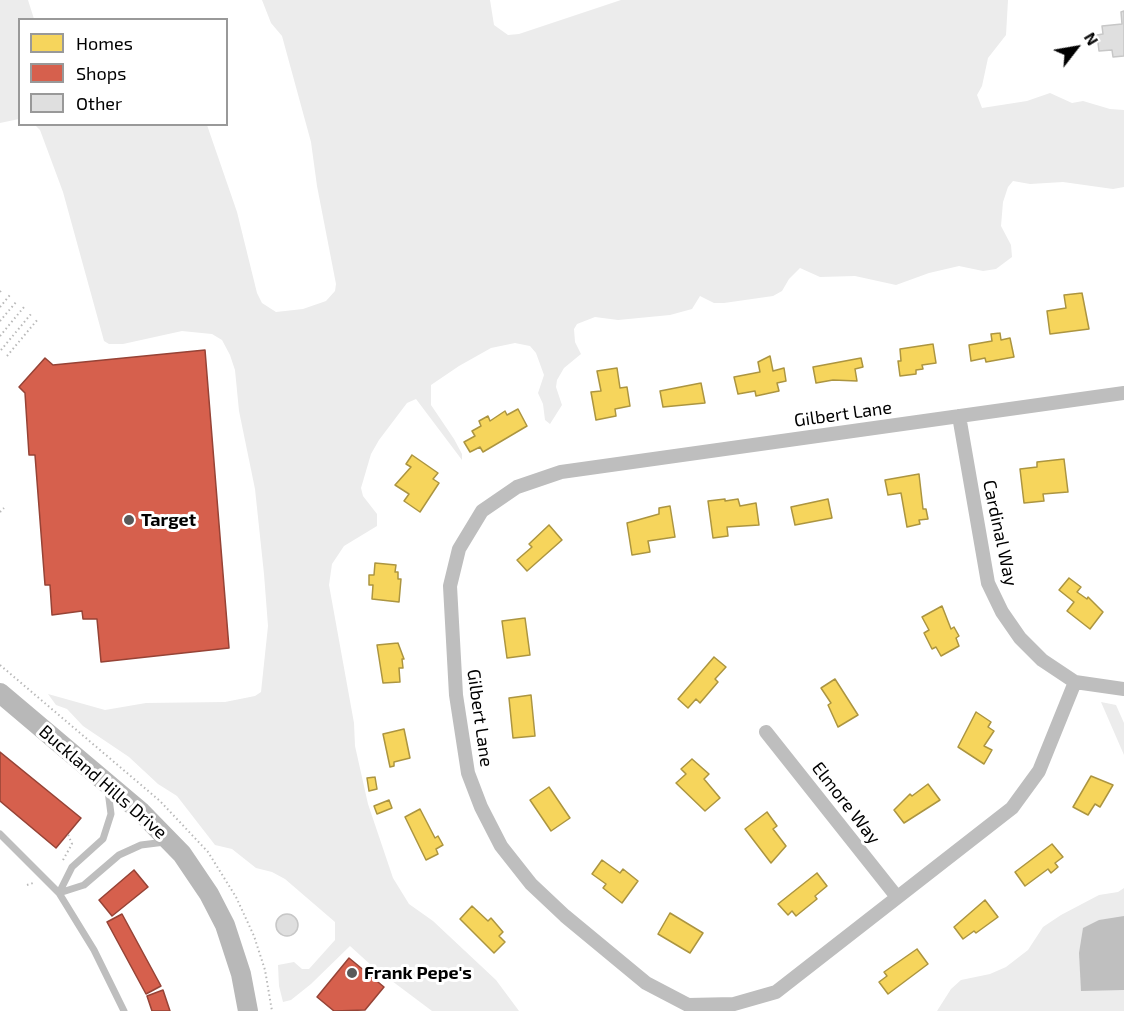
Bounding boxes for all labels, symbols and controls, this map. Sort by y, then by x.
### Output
legend [18,18,228,126]
north arrow [1046,18,1106,78]
text: N [1081,29,1103,48]
text: Homes [76,32,133,54]
text: Shops [76,62,126,84]
text: Other [76,92,122,114]
street label: Gilbert Lane [793,396,893,432]
street label: Cardinal Way [978,478,1022,588]
place label: Target [141,509,196,531]
marker: Target [122,513,136,527]
street label: Gilbert Lane [462,668,498,768]
street label: Buckland Hills Drive [35,721,171,843]
street label: Elmore Way [807,758,885,848]
place label: Frank Pepe's [364,962,472,984]
marker: Frank Pepe's [345,966,359,980]

